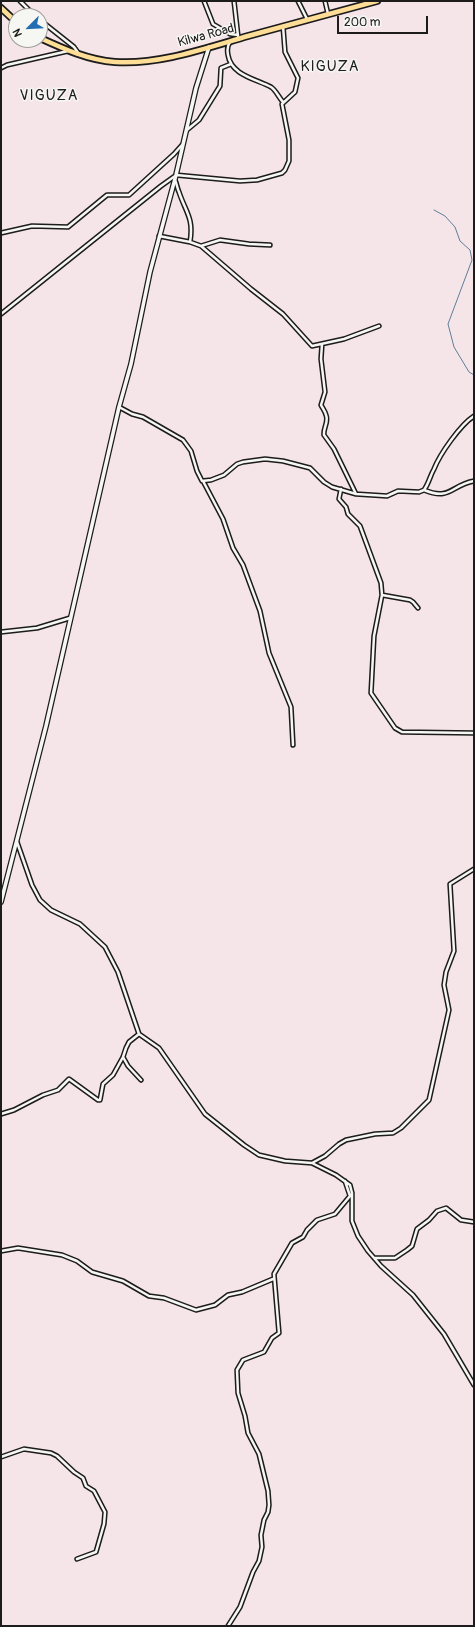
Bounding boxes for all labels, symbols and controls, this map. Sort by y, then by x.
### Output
north arrow [8,8,48,48]
scale bar [339,8,430,34]
text: 200 m [344,15,380,30]
street label: Kilwa Road [176,21,236,51]
text: N [10,27,25,39]
district label: KIGUZA [300,58,360,76]
district label: VIGUZA [19,87,79,105]

